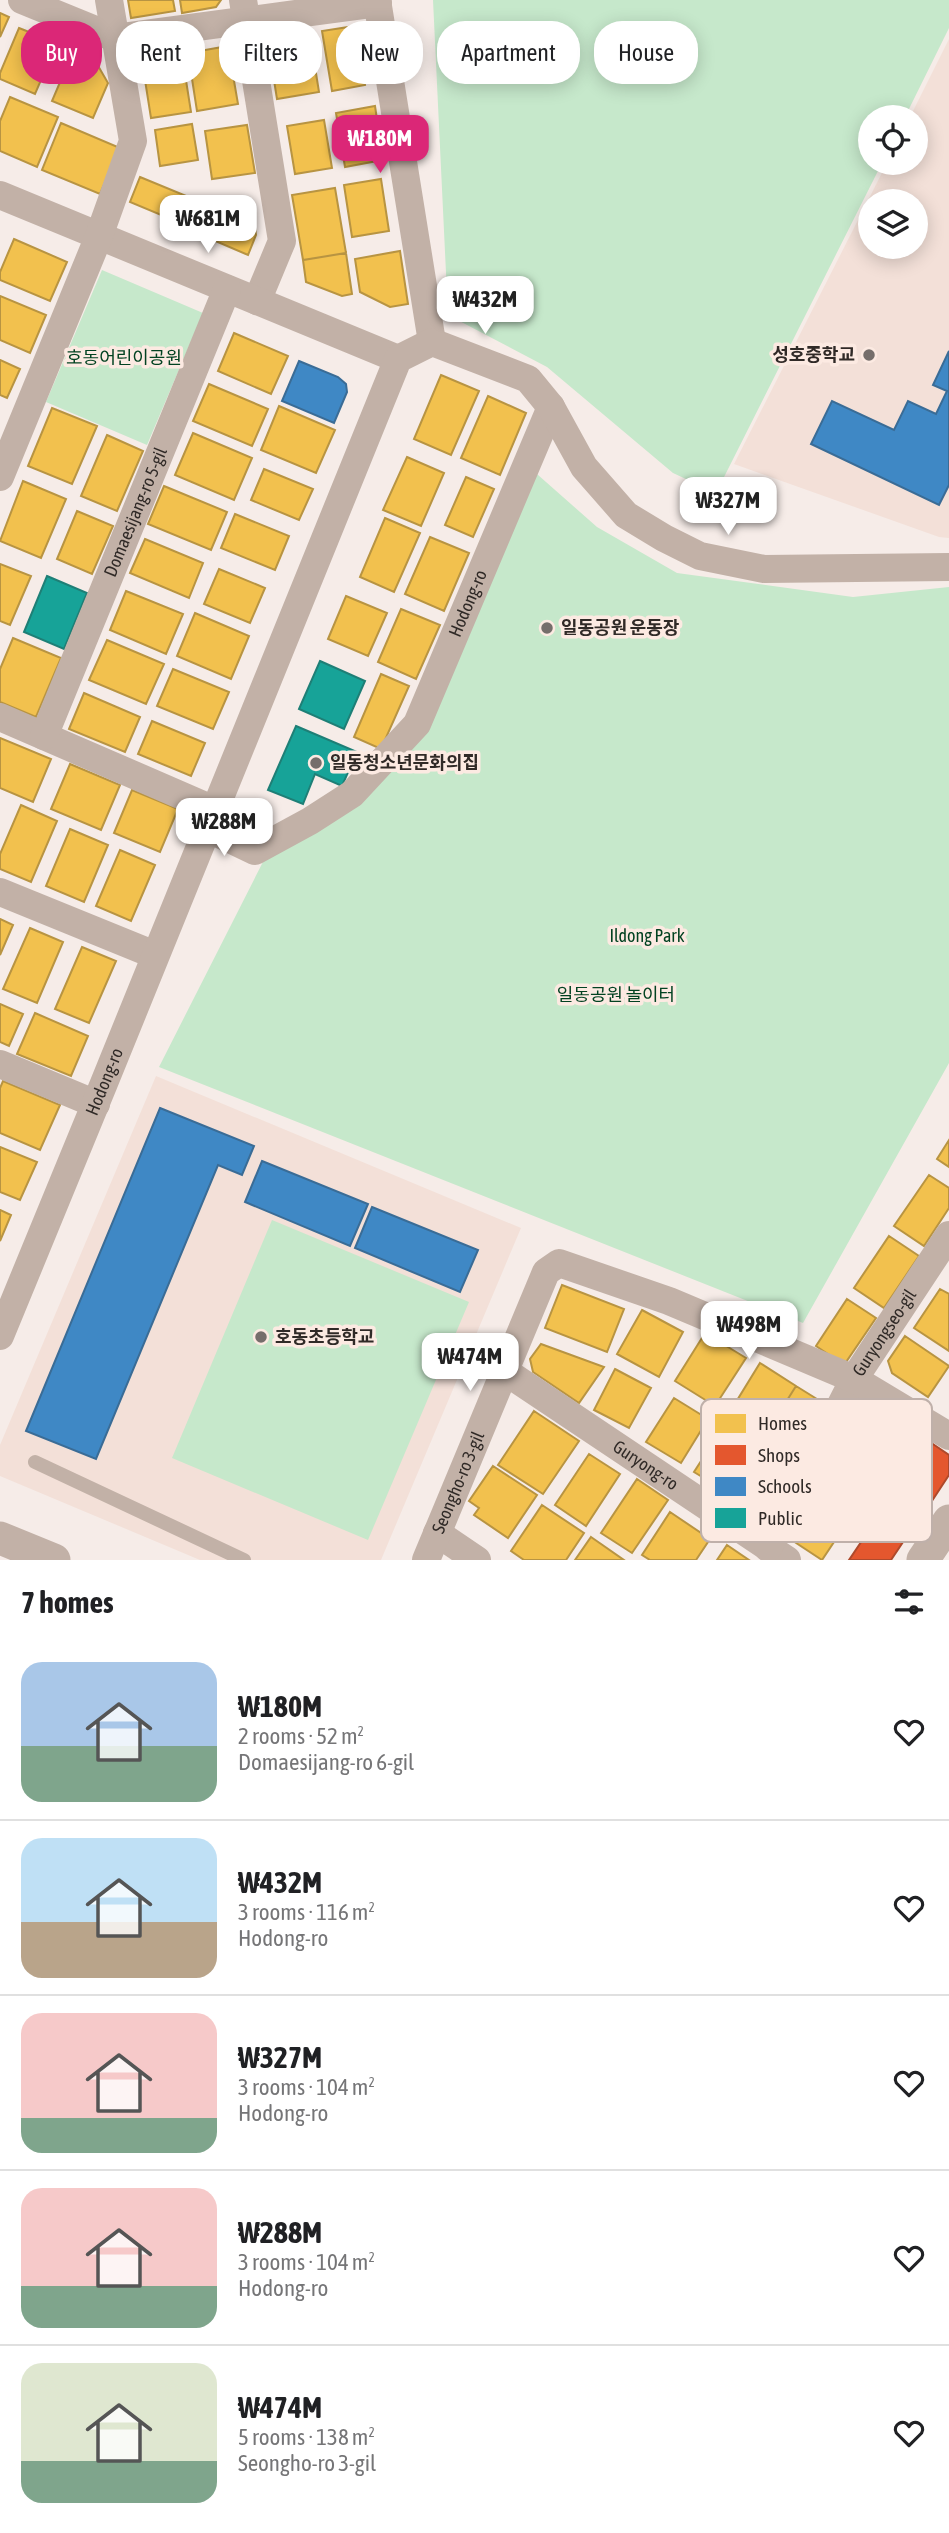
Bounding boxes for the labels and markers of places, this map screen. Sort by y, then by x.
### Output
pin: ₩180M [331,116,429,175]
pin: ₩681M [159,196,257,255]
pin: ₩432M [436,276,534,336]
place label: 성호중학교 [772,344,855,365]
marker: 성호중학교 [861,347,877,363]
pin: ₩327M [679,477,777,537]
place label: 일동공원 운동장 [561,617,680,638]
marker: 일동공원 운동장 [539,620,555,636]
place label: 일동청소년문화의집 [330,752,479,773]
marker: 일동청소년문화의집 [308,755,324,771]
pin: ₩288M [175,798,273,858]
pin: ₩498M [700,1302,798,1361]
place label: 호동초등학교 [275,1326,374,1347]
marker: 호동초등학교 [253,1329,269,1345]
pin: ₩474M [421,1334,519,1393]

